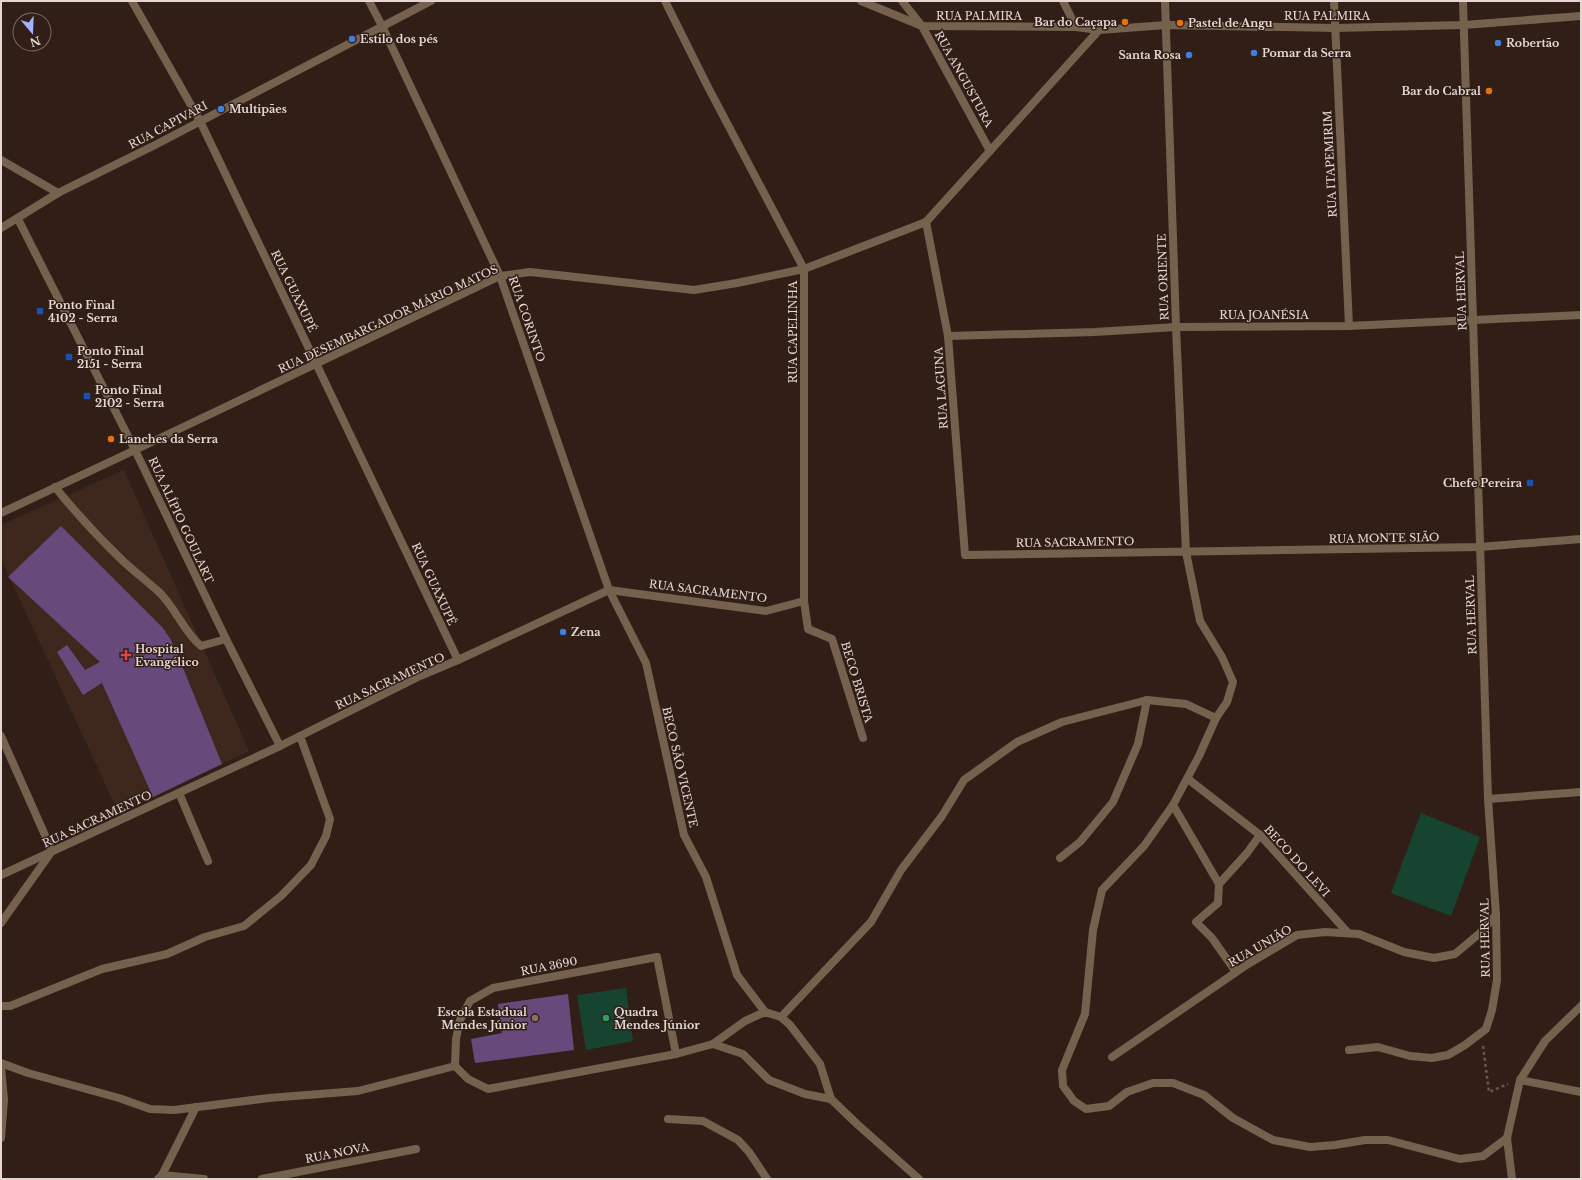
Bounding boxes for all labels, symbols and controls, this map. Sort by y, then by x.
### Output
street label: RUA PALMIRA [936,9,1022,23]
street label: RUA PALMIRA [1284,9,1370,23]
north arrow [12,12,52,52]
place label: Bar do Caçapa [1034,15,1118,29]
place label: Pastel de Angu [1188,16,1273,30]
marker: Bar do Caçapa [1120,17,1130,27]
marker: Pastel de Angu [1175,18,1185,28]
street label: RUA ANGUSTURA [932,28,997,130]
place label: Estilo dos pés [360,32,438,46]
text: N [27,33,42,50]
marker: Estilo dos pés [347,34,357,44]
place label: Robertão [1506,36,1559,50]
marker: Robertão [1493,38,1503,48]
place label: Pomar da Serra [1262,46,1352,60]
place label: Santa Rosa [1118,48,1182,62]
marker: Pomar da Serra [1249,48,1259,58]
marker: Santa Rosa [1184,50,1194,60]
place label: Bar do Cabral [1401,84,1481,98]
marker: Bar do Cabral [1484,86,1494,96]
street label: RUA CAPIVARI [126,98,210,152]
place label: Multipães [229,102,287,116]
marker: Multipães [216,104,226,114]
street label: RUA ITAPEMIRIM [1320,110,1340,218]
street label: RUA ORIENTE [1154,233,1172,321]
street label: RUA GUAXUPÉ [268,248,320,334]
street label: RUA HERVAL [1453,251,1469,331]
street label: RUA DESEMBARGADOR MÁRIO MATOS [276,262,500,376]
street label: RUA CORINTO [506,274,548,364]
street label: RUA CAPELINHA [786,280,800,383]
place label: Ponto Final 4102 - Serra [48,298,118,325]
marker: Ponto Final 4102 - Serra [35,306,45,316]
street label: RUA JOANÉSIA [1219,308,1309,322]
place label: Ponto Final 2151 - Serra [77,344,144,371]
street label: RUA LAGUNA [931,346,951,430]
marker: Ponto Final 2151 - Serra [64,352,74,362]
place label: Ponto Final 2102 - Serra [95,383,165,410]
marker: Ponto Final 2102 - Serra [82,391,92,401]
place label: Lanches da Serra [119,432,219,446]
marker: Lanches da Serra [106,434,116,444]
street label: RUA ALÍPIO GOULART [146,455,217,586]
place label: Chefe Pereira [1443,476,1523,490]
marker: Chefe Pereira [1525,478,1535,488]
street label: RUA MONTE SIÃO [1328,530,1440,546]
street label: RUA SACRAMENTO [1015,534,1135,550]
street label: RUA GUAXUPÉ [409,540,459,628]
street label: RUA HERVAL [1463,575,1479,655]
street label: RUA SACRAMENTO [648,577,768,605]
place label: Zena [571,625,601,639]
marker: Zena [558,627,568,637]
street label: BECO BRISTA [838,640,876,725]
place label: Hospital Evangélico [135,642,199,669]
marker: Hospital Evangélico [120,649,132,661]
street label: RUA SACRAMENTO [333,650,447,712]
street label: BECO SÃO VICENTE [659,705,701,829]
street label: RUA SACRAMENTO [40,788,154,850]
street label: BECO DO LEVI [1261,822,1333,900]
street label: RUA HERVAL [1477,898,1493,978]
street label: RUA UNIÃO [1226,922,1294,970]
street label: RUA 3690 [519,954,579,978]
place label: Escola Estadual Mendes Júnior [437,1005,528,1032]
place label: Quadra Mendes Júnior [614,1005,700,1032]
marker: Escola Estadual Mendes Júnior [530,1013,540,1023]
marker: Quadra Mendes Júnior [601,1013,611,1023]
street label: RUA NOVA [304,1140,371,1166]

